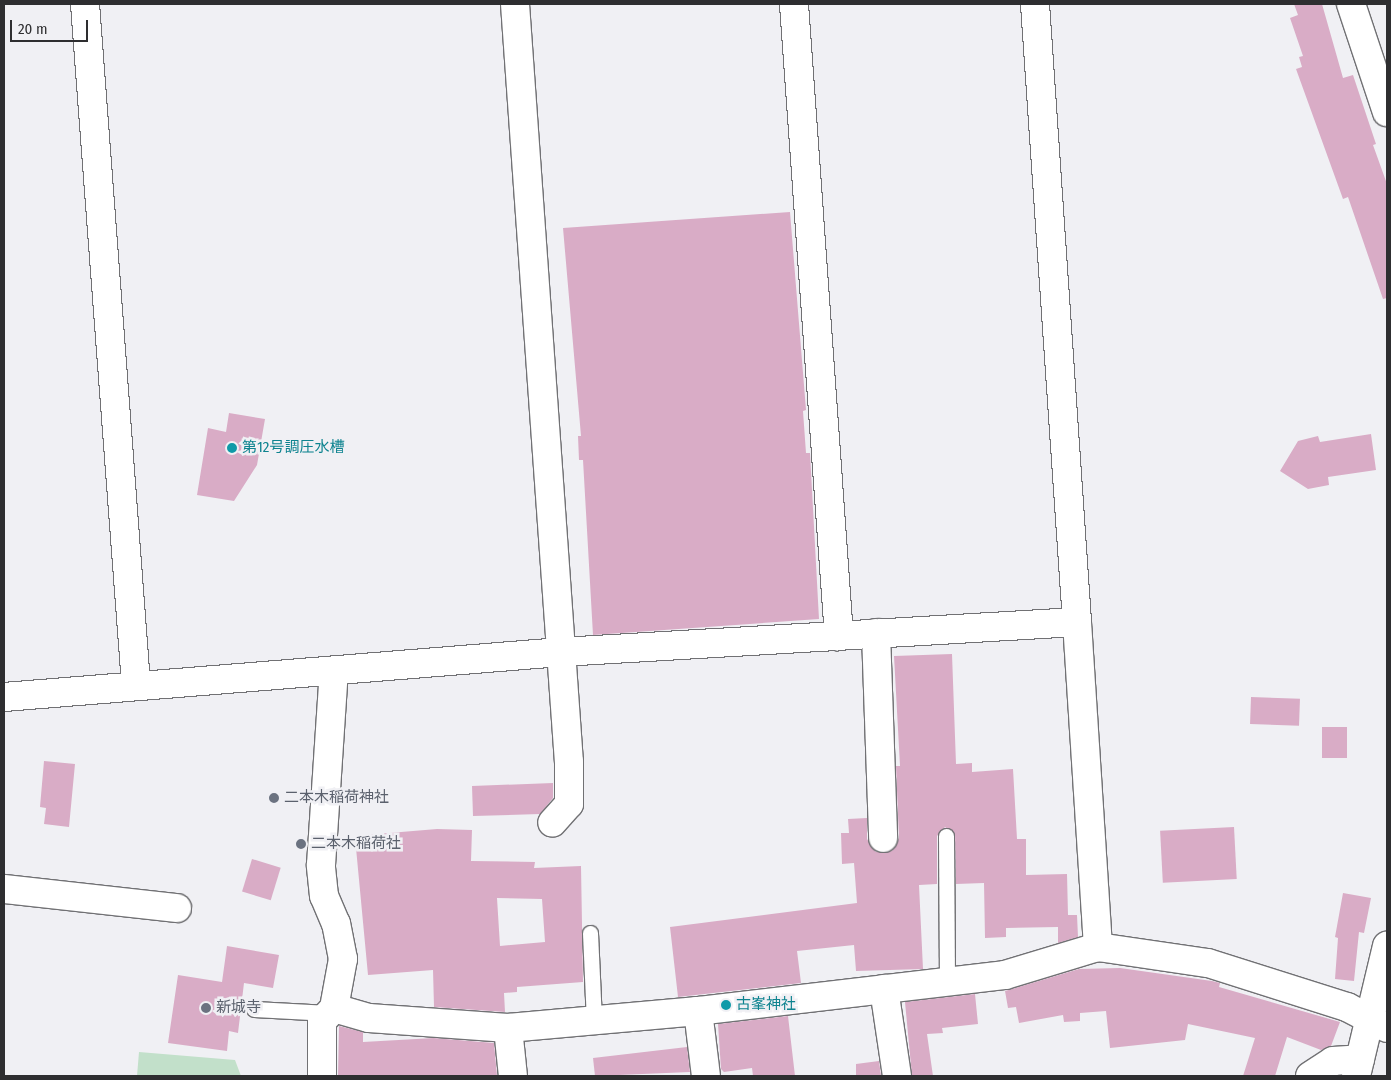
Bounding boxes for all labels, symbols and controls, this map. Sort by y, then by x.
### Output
scale bar [12,10,90,42]
text: 20 m [18,20,48,38]
place label: 第12号調圧水槽 [242,439,344,457]
marker: 第12号調圧水槽 [226,442,238,454]
place label: 二本木稲荷神社 [284,789,389,807]
marker: 二本木稲荷神社 [268,792,280,804]
place label: 二本木稲荷社 [311,835,401,853]
marker: 二本木稲荷社 [295,838,307,850]
place label: 古峯神社 [736,996,796,1014]
place label: 新城寺 [216,999,261,1017]
marker: 古峯神社 [720,999,732,1011]
marker: 新城寺 [200,1002,212,1014]

